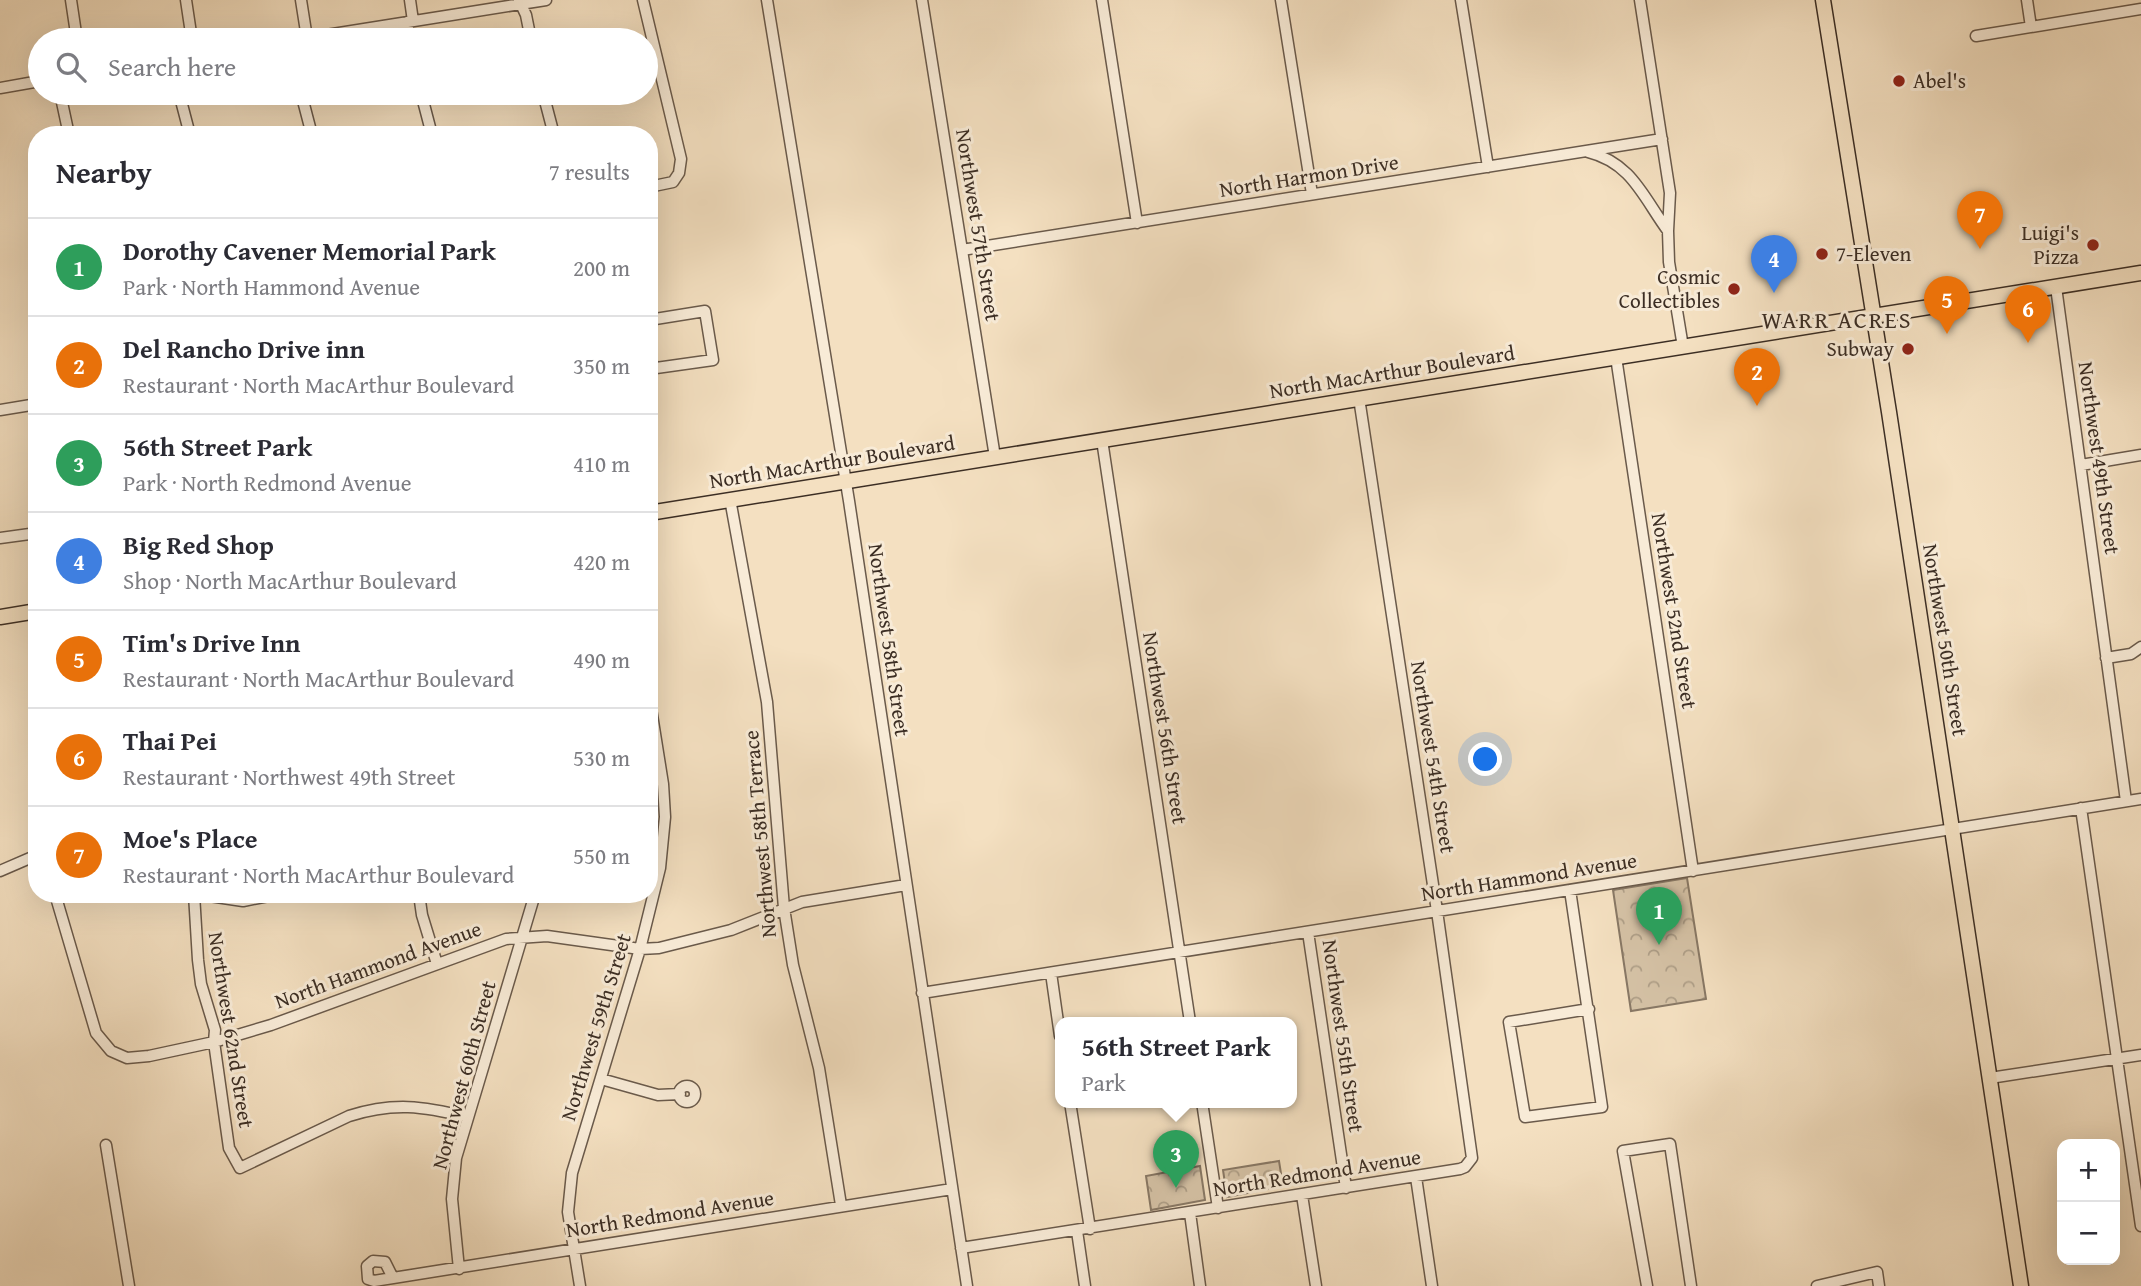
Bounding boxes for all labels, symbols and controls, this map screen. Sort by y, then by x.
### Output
search box [28,28,658,105]
text: Search here [108,47,236,86]
icon: search [52,48,90,86]
place label: Abel's [1913,65,1966,96]
marker: Abel's [1891,73,1907,89]
street label: Northwest 57th Street [948,127,1009,324]
street label: North Harmon Drive [1217,146,1401,205]
text: Nearby [56,150,152,194]
text: 7 results [549,155,630,188]
pin: 7 [1957,191,2003,249]
place label: Luigi's Pizza [2021,217,2079,272]
text: Dorothy Cavener Memorial Park [123,231,496,270]
pin: 4 [1751,235,1797,293]
marker: Luigi's Pizza [2085,237,2101,253]
place label: 7-Eleven [1836,238,1912,269]
marker: 7-Eleven [1814,246,1830,262]
text: 1 [73,251,85,284]
text: 200 m [573,251,630,284]
place label: Cosmic Collectibles [1619,261,1720,316]
text: Park · North Hammond Avenue [123,270,420,303]
pin: 5 [1924,276,1970,334]
marker: Cosmic Collectibles [1726,281,1742,297]
pin: 6 [2005,285,2051,343]
district label: WARR ACRES [1762,302,1912,337]
text: Del Rancho Drive inn [123,329,365,368]
place label: Subway [1827,333,1895,364]
street label: North MacArthur Boulevard [1267,337,1518,406]
marker: Subway [1900,341,1916,357]
pin: 2 [1734,348,1780,406]
text: 2 [73,349,85,382]
text: 350 m [573,349,630,382]
street label: Northwest 49th Street [2071,360,2128,557]
text: Restaurant · North MacArthur Boulevard [123,368,514,401]
text: 56th Street Park [123,427,312,466]
street label: North MacArthur Boulevard [707,427,958,496]
text: 3 [73,447,85,480]
text: 410 m [573,447,630,480]
text: Park · North Redmond Avenue [123,466,411,499]
street label: Northwest 52nd Street [1644,511,1705,712]
text: Big Red Shop [123,525,274,564]
street label: Northwest 58th Street [861,542,918,739]
street label: Northwest 50th Street [1915,542,1976,739]
text: 4 [73,545,85,578]
text: 420 m [573,545,630,578]
text: Shop · North MacArthur Boulevard [123,564,457,597]
text: Tim's Drive Inn [123,623,300,662]
street label: Northwest 56th Street [1135,630,1196,827]
text: 5 [73,643,85,676]
text: 490 m [573,643,630,676]
street label: Northwest 54th Street [1403,659,1464,856]
text: Restaurant · North MacArthur Boulevard [123,662,514,695]
text: Thai Pei [123,721,217,760]
street label: Northwest 58th Terrace [735,729,784,939]
text: 6 [73,741,85,774]
text: 530 m [573,741,630,774]
your location [1468,742,1502,776]
text: Restaurant · Northwest 49th Street [123,760,455,793]
text: Moe's Place [123,819,257,858]
text: 7 [73,839,85,872]
text: 550 m [573,839,630,872]
street label: North Hammond Avenue [1419,844,1639,909]
text: Restaurant · North MacArthur Boulevard [123,858,514,891]
pin: 1 [1636,887,1682,945]
street label: North Hammond Avenue [270,913,486,1016]
street label: Northwest 59th Street [552,929,639,1124]
street label: Northwest 62nd Street [201,930,262,1131]
street label: Northwest 55th Street [1315,938,1372,1135]
street label: Northwest 60th Street [423,977,504,1173]
popup [1055,1017,1297,1108]
text: 56th Street Park [1081,1027,1271,1066]
text: Park [1081,1066,1126,1099]
pin: 3 [1153,1130,1199,1188]
map controls [2057,1139,2120,1265]
button: + [2057,1139,2120,1202]
street label: North Redmond Avenue [1211,1141,1423,1204]
street label: North Redmond Avenue [564,1182,776,1245]
button: − [2057,1202,2120,1265]

